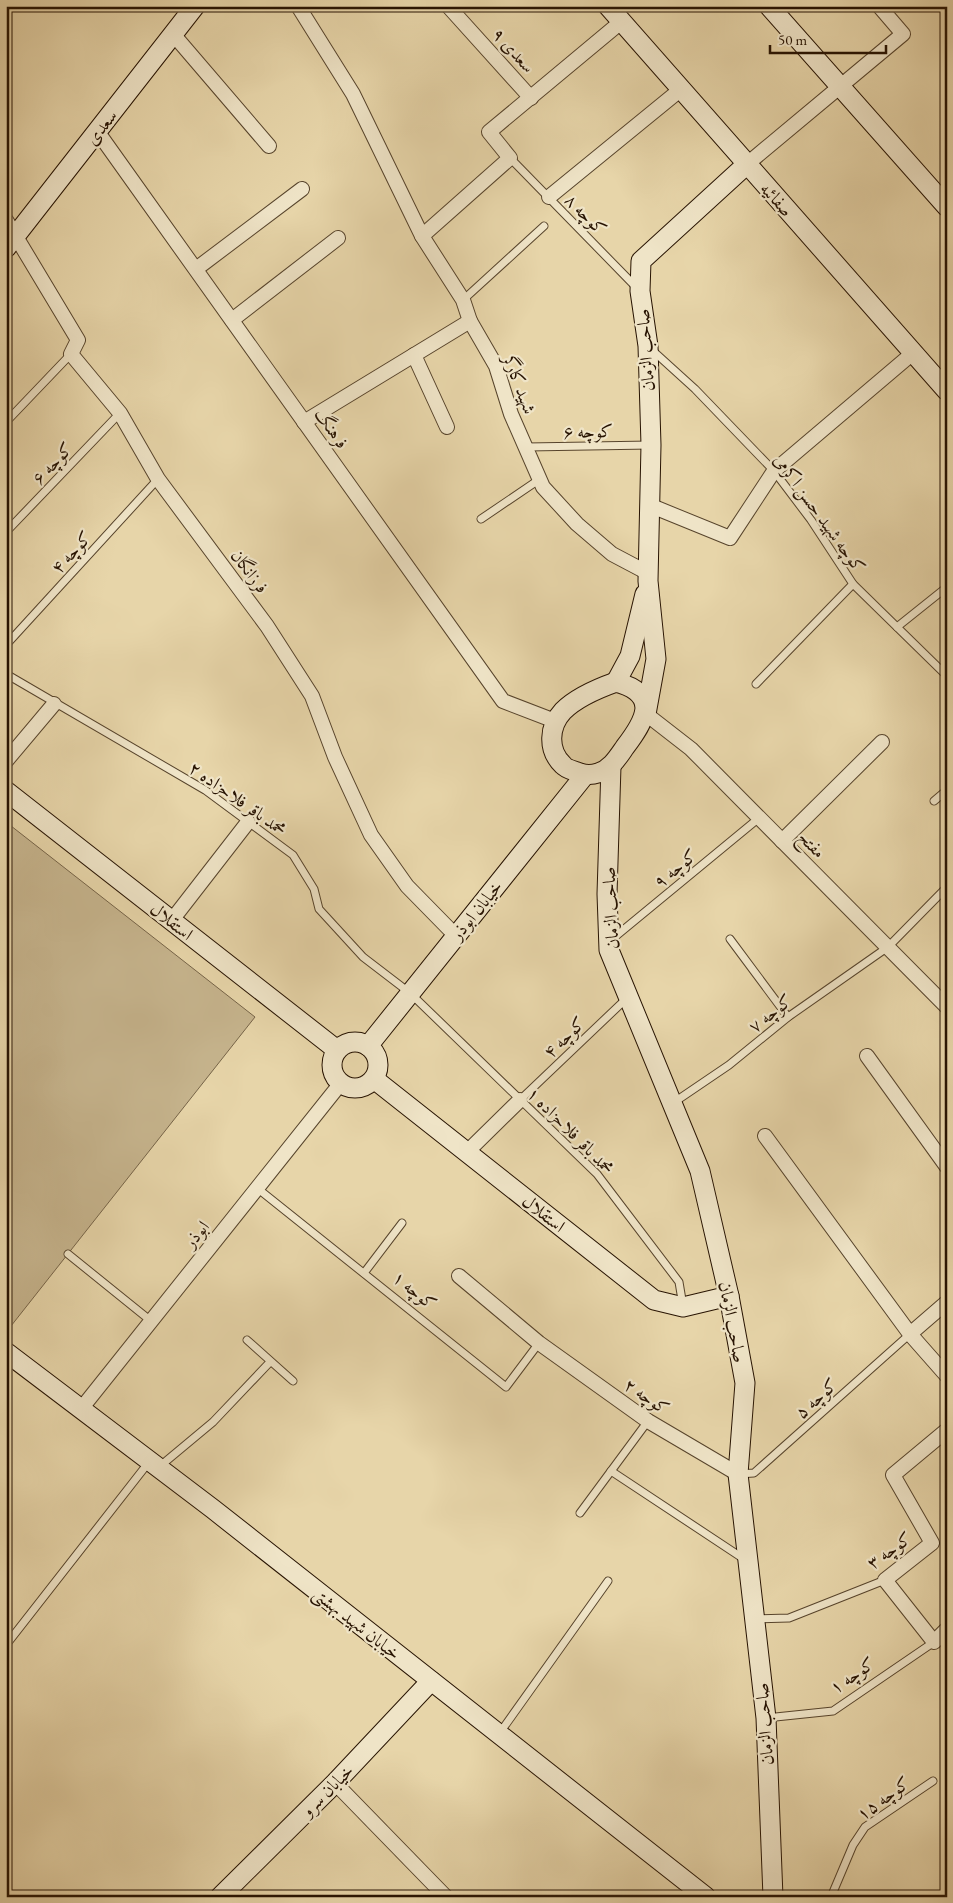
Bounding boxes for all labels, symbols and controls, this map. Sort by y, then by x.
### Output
scale bar [770,22,887,54]
street label: سعدی ۹ [488,23,540,77]
text: 50 m [778,30,807,49]
street label: سعدی [80,105,122,149]
street label: صفائیه [755,177,799,221]
street label: کوچه ۸ [559,188,612,241]
street label: صاحب الزمان [631,308,660,392]
street label: شهید کارگر [497,349,542,417]
street label: فرهنگ [309,403,354,453]
street label: کوچه ۶ [563,419,613,445]
street label: کوچه ۶ [26,437,79,490]
street label: کوچه شهید حسن اکرمی [767,449,871,578]
street label: کوچه ۴ [46,526,98,579]
street label: فرزانگان [225,544,274,598]
street label: محمد باقر فلاحزاده ۲ [184,756,291,841]
street label: مفتح [790,825,831,866]
street label: کوچه ۹ [648,843,703,894]
street label: صاحب الزمان [596,866,625,950]
street label: خیابان ابوذر [444,875,507,946]
street label: استقلال [146,897,198,945]
street label: کوچه ۷ [743,989,798,1039]
street label: کوچه ۴ [538,1011,591,1064]
street label: محمد باقر فلاحزاده ۱ [522,1081,620,1179]
street label: استقلال [518,1189,570,1237]
street label: ابوذر [177,1215,214,1254]
street label: کوچه ۱ [387,1265,442,1316]
street label: صاحب الزمان [713,1279,752,1365]
street label: کوچه ۲ [619,1373,674,1421]
street label: کوچه ۵ [790,1373,844,1425]
street label: کوچه ۳ [862,1526,917,1575]
street label: خیابان شهید بهشتی [307,1581,406,1666]
street label: کوچه ۱ [825,1652,880,1700]
street label: صاحب الزمان [750,1682,779,1766]
street label: خیابان سرو [294,1759,359,1823]
street label: کوچه ۱۵ [852,1771,915,1827]

